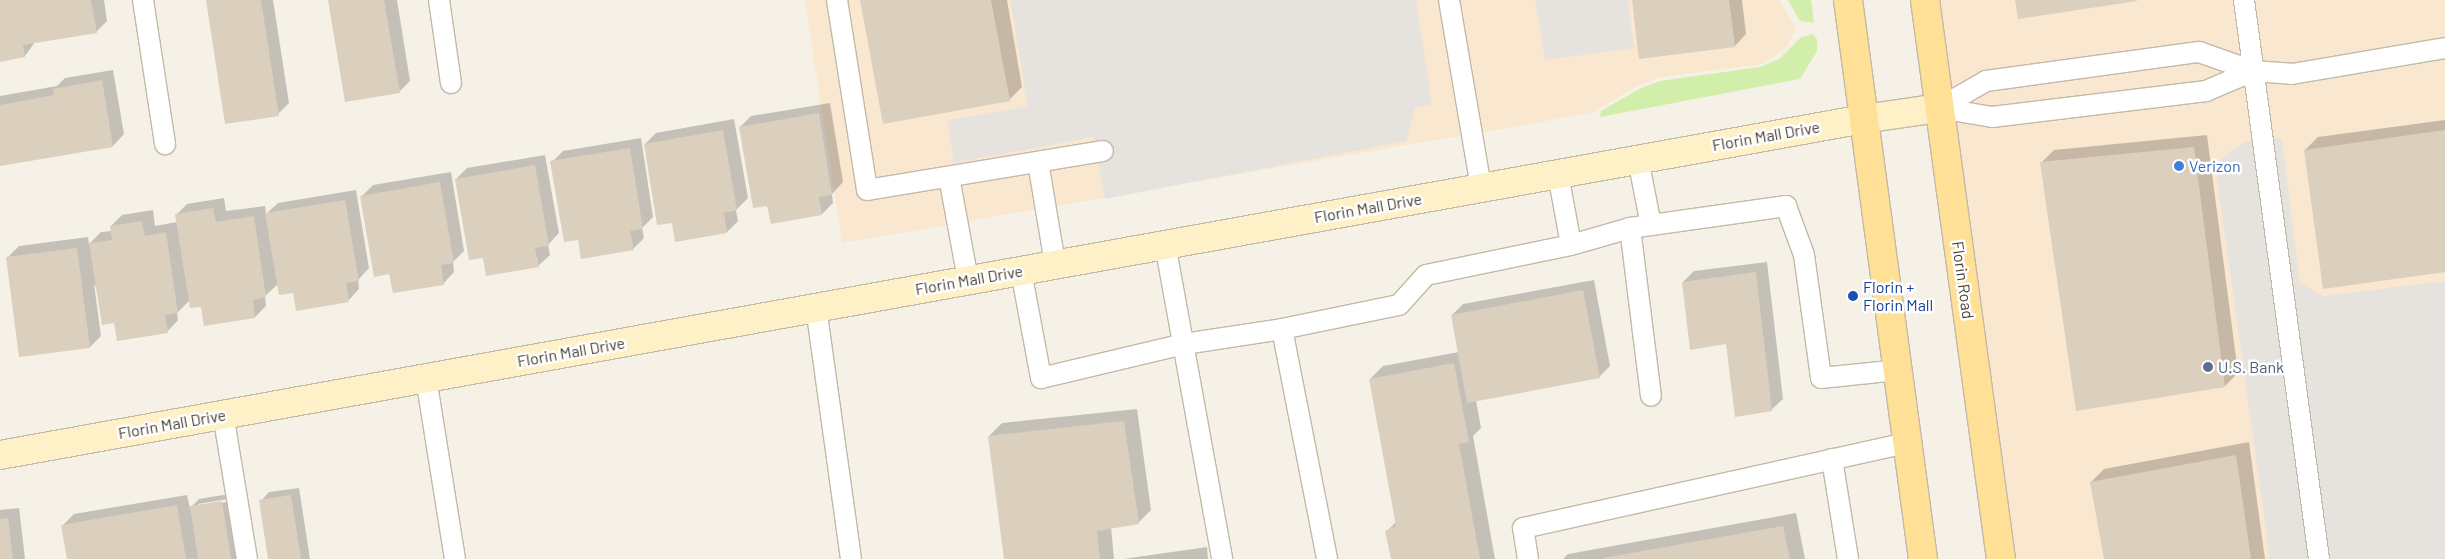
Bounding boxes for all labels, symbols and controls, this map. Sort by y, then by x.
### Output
street label: Florin Mall Drive [1711,117,1821,155]
place label: Verizon [2189,156,2241,176]
marker: Verizon [2173,160,2185,172]
street label: Florin Mall Drive [1313,189,1423,227]
street label: Florin Road [1948,240,1978,320]
street label: Florin Mall Drive [914,261,1024,299]
place label: Florin + Florin Mall [1863,277,1933,315]
marker: Florin + Florin Mall [1847,290,1859,302]
street label: Florin Mall Drive [516,333,626,371]
place label: U.S. Bank [2218,357,2284,377]
marker: U.S. Bank [2202,361,2214,373]
street label: Florin Mall Drive [117,405,227,443]

